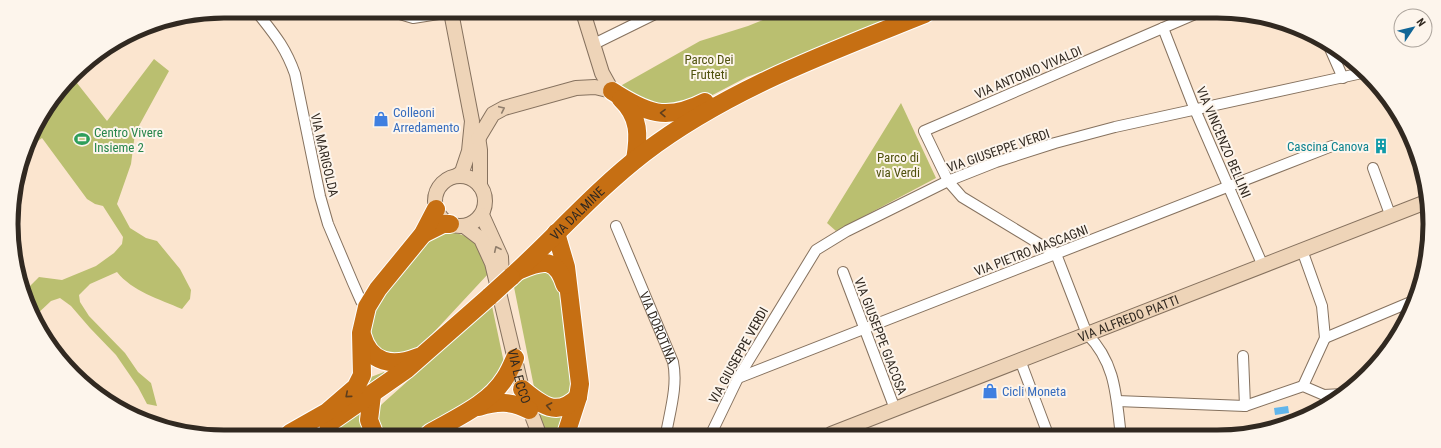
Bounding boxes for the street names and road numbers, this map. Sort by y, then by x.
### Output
street label: VIA ANTONIO VIVALDI [972,43,1084,102]
street label: VIA VINCENZO BELLINI [1193,84,1254,200]
street label: VIA MARIGOLDA [308,112,342,199]
street label: VIA GIUSEPPE VERDI [945,126,1052,175]
street label: VIA DALMINE [547,184,608,243]
street label: VIA PIETRO MASCAGNI [972,222,1090,279]
street label: VIA GIUSEPPE GIACOSA [851,275,910,397]
street label: VIA DOROTINA [636,289,680,366]
street label: VIA ALFREDO PIATTI [1076,292,1181,345]
street label: VIA GIUSEPPE VERDI [706,304,771,406]
street label: VIA LECCO [505,347,534,406]

